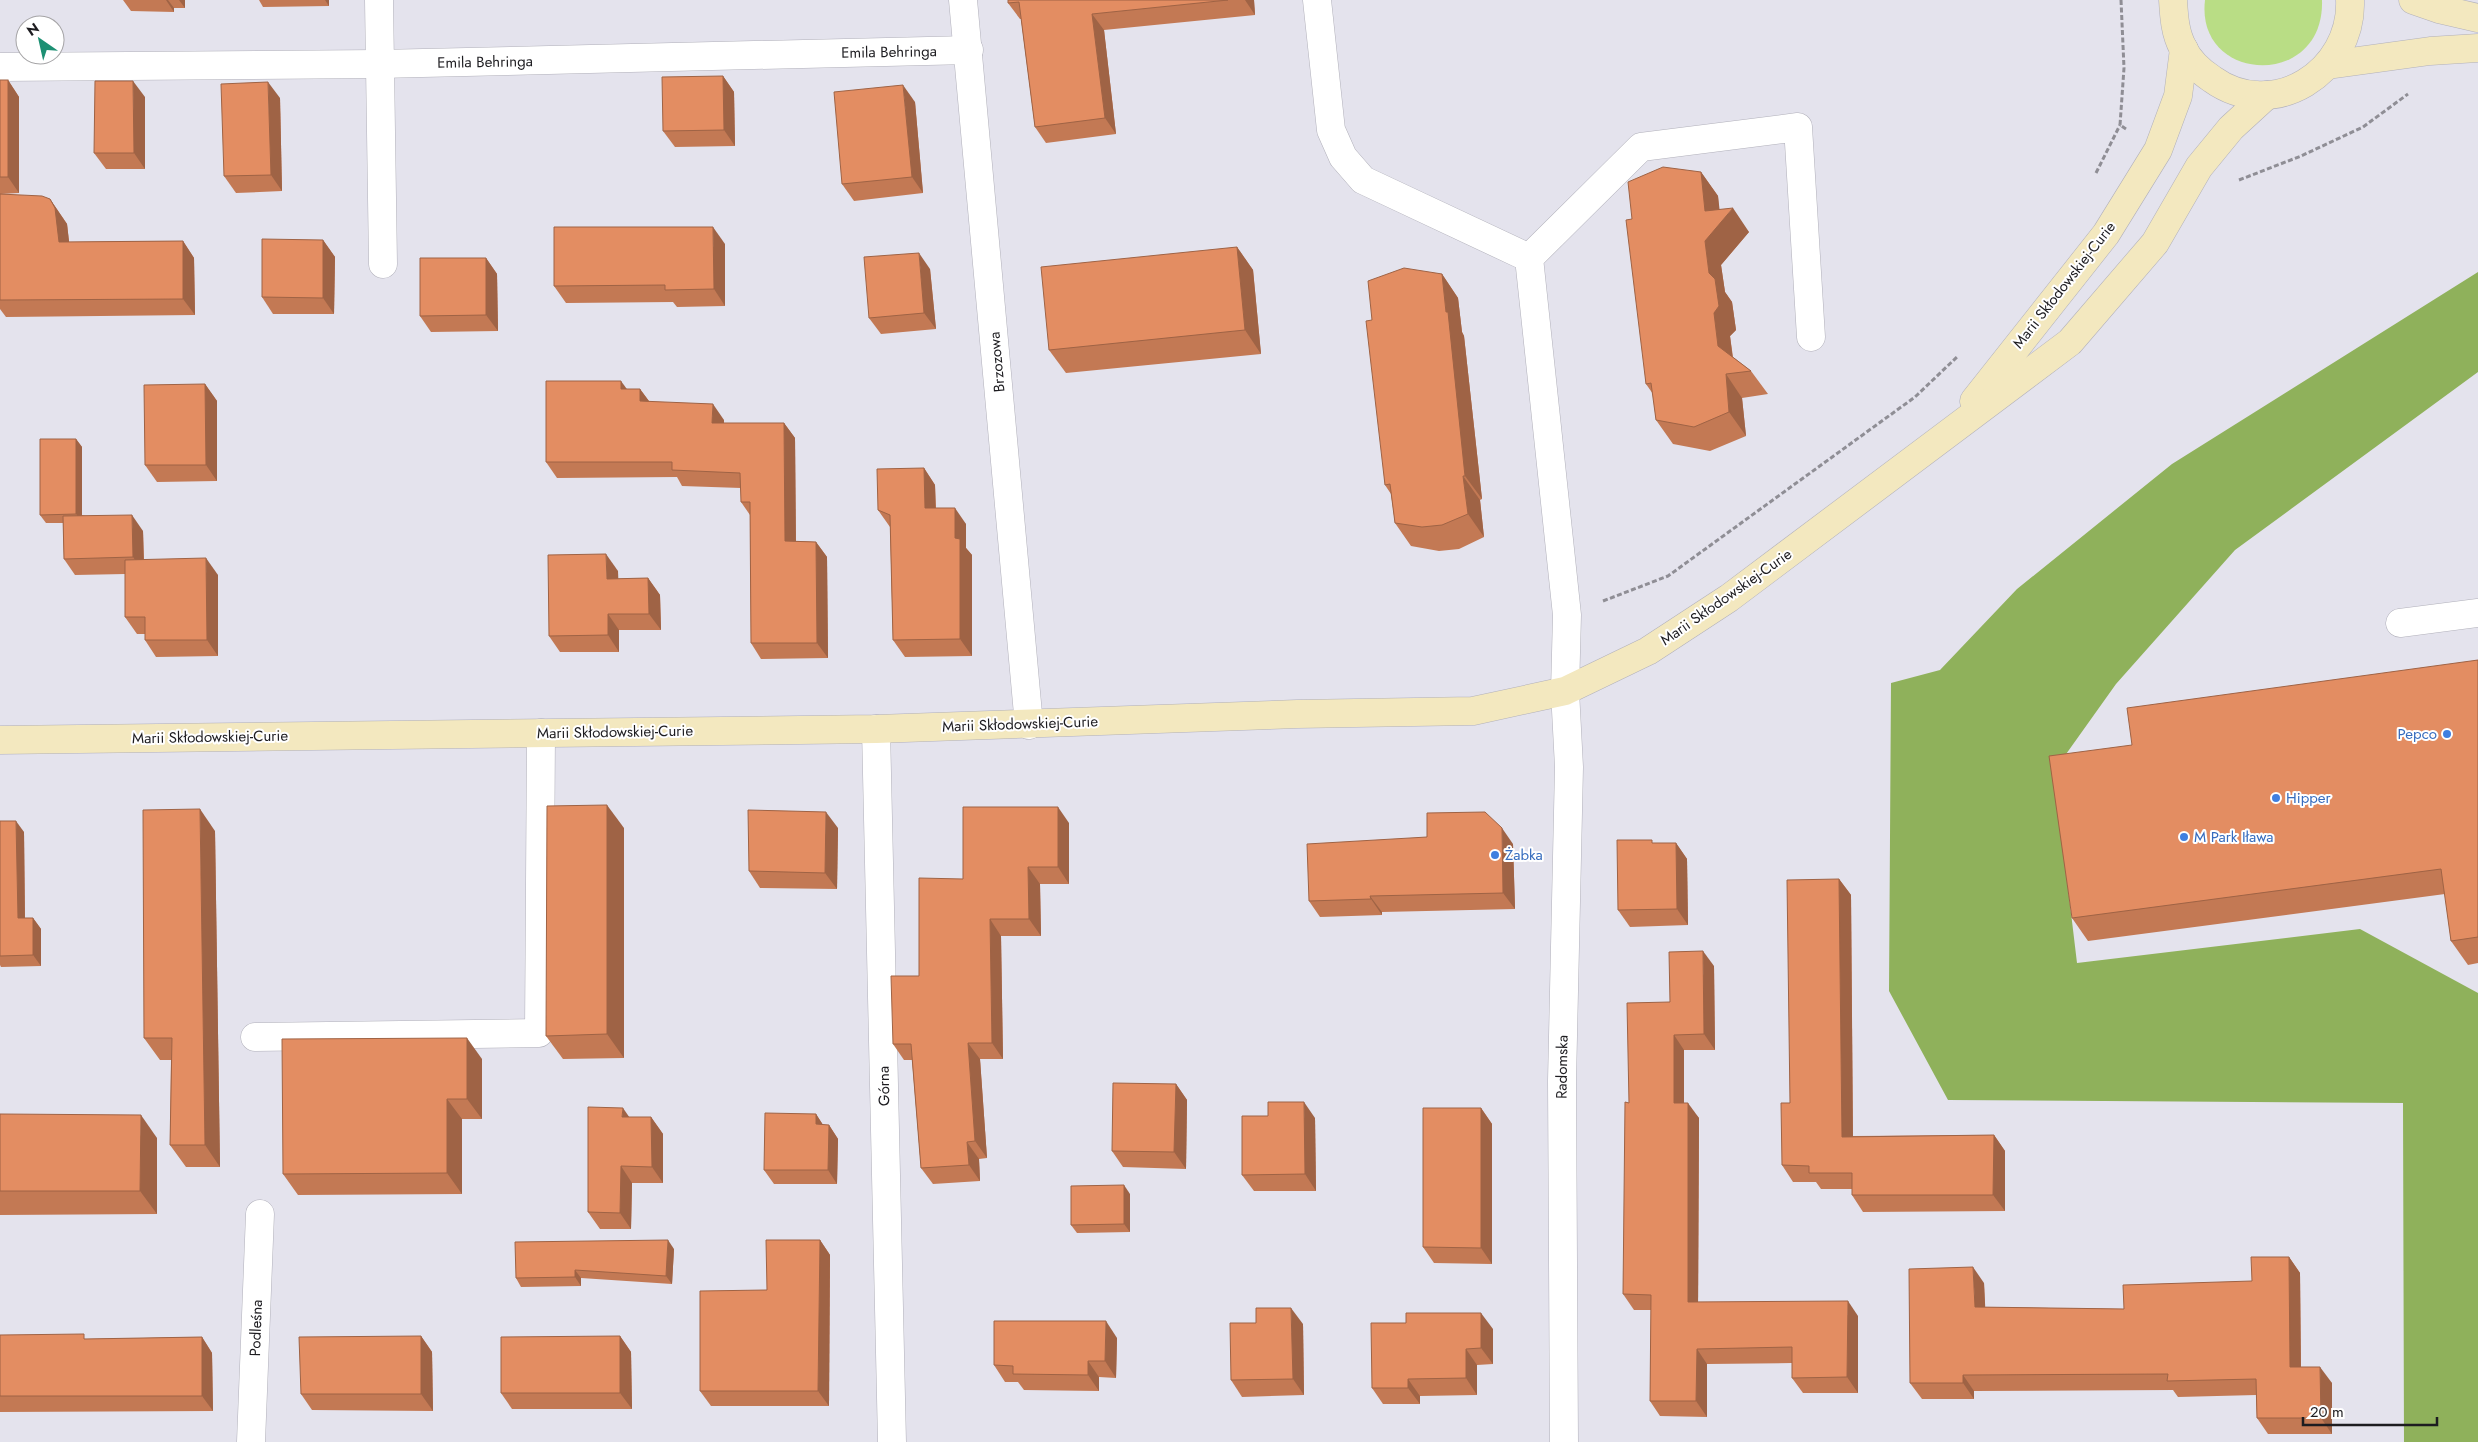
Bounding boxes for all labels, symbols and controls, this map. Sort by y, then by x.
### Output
north arrow [15,15,65,65]
text: N [23,18,43,41]
street label: Emila Behringa [841,40,937,64]
street label: Emila Behringa [437,50,533,74]
street label: Marii Skłodowskiej-Curie [2007,217,2121,353]
street label: Brzozowa [983,331,1011,393]
street label: Marii Skłodowskiej-Curie [1656,543,1796,651]
street label: Marii Skłodowskiej-Curie [942,710,1099,738]
street label: Marii Skłodowskiej-Curie [537,720,693,744]
place label: Pepco [2398,723,2437,745]
street label: Marii Skłodowskiej-Curie [132,725,288,749]
marker: Pepco [2441,728,2453,740]
place label: Hipper [2286,787,2331,809]
marker: Hipper [2270,792,2282,804]
place label: M Park Iława [2194,826,2274,848]
marker: M Park Iława [2178,831,2190,843]
place label: Żabka [1505,844,1543,866]
marker: Żabka [1489,849,1501,861]
street label: Radomska [1550,1035,1574,1099]
street label: Górna [873,1066,895,1106]
street label: Podleśna [244,1299,268,1357]
scale bar [2303,1394,2437,1426]
text: 20 m [2310,1401,2344,1423]

